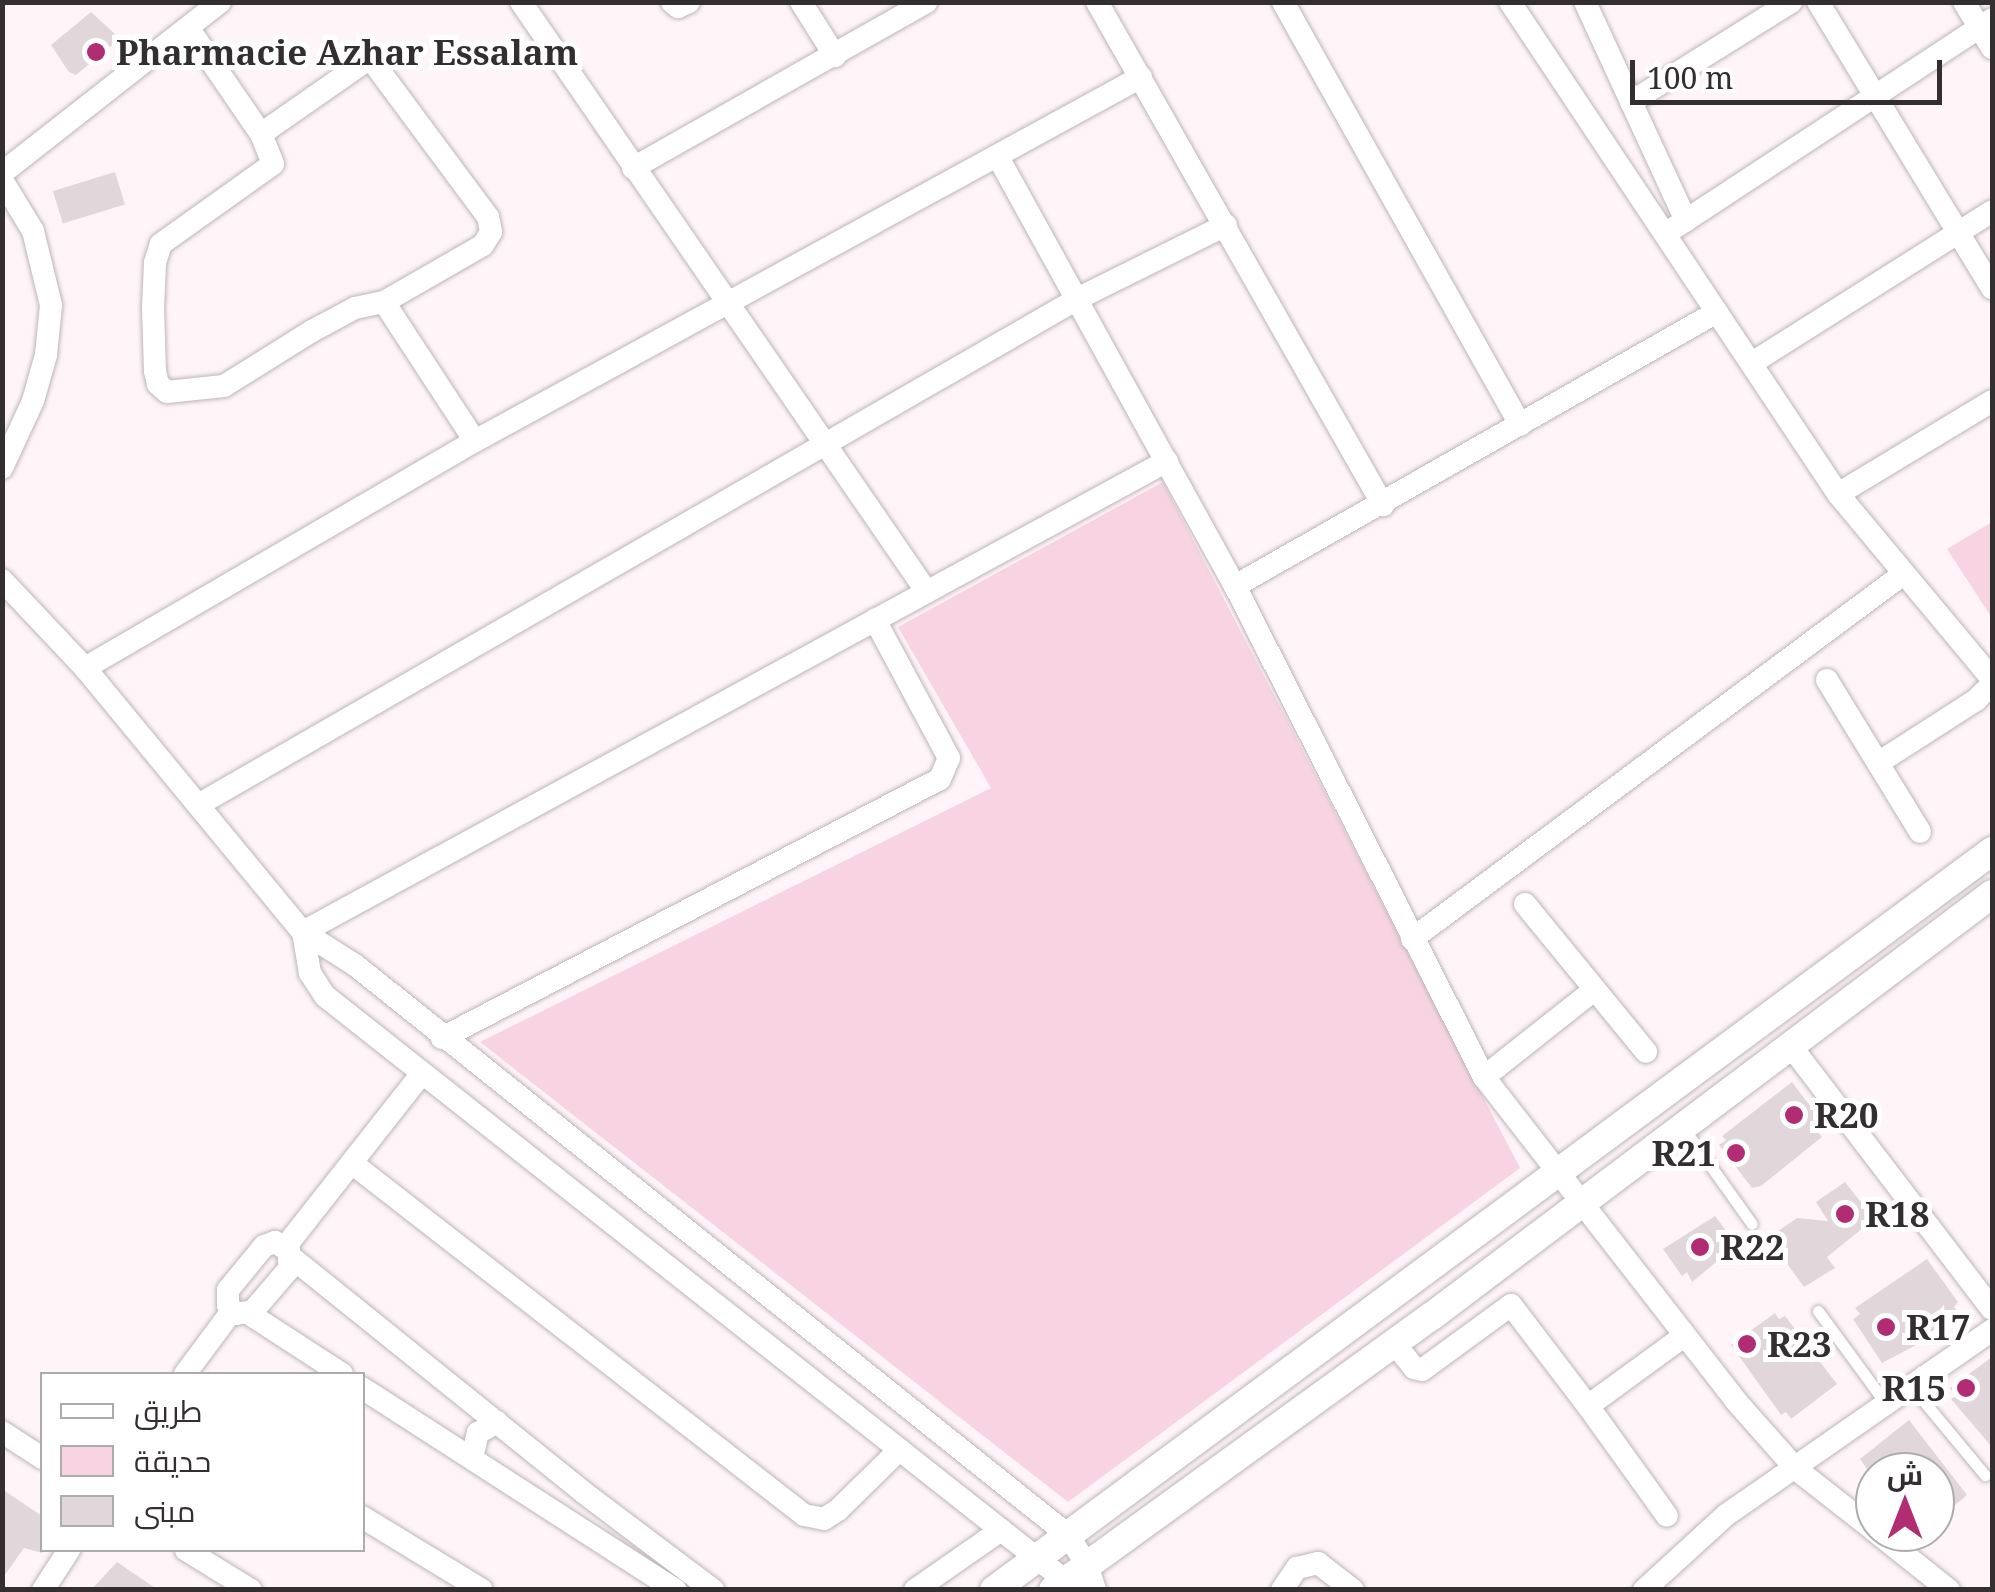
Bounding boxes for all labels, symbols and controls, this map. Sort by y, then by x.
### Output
place label: Pharmacie Azhar Essalam [116,31,578,73]
scale bar [1635,40,1948,102]
marker: Pharmacie Azhar Essalam [85,41,107,63]
text: 100 m [1647,57,1733,98]
place label: R20 [1814,1094,1878,1136]
marker: R20 [1783,1104,1805,1126]
place label: R21 [1652,1132,1716,1174]
marker: R21 [1725,1142,1747,1164]
place label: R18 [1865,1193,1929,1235]
marker: R18 [1834,1203,1856,1225]
place label: R22 [1720,1226,1784,1268]
marker: R22 [1689,1236,1711,1258]
place label: R17 [1906,1306,1970,1348]
marker: R17 [1875,1316,1897,1338]
place label: R23 [1767,1323,1831,1365]
marker: R23 [1736,1333,1758,1355]
place label: R15 [1882,1367,1946,1409]
legend [40,1372,365,1552]
marker: R15 [1955,1377,1977,1399]
text: طريق [134,1390,203,1431]
text: حديقة [134,1440,211,1481]
north arrow [1855,1452,1955,1552]
text: ش [1887,1455,1923,1493]
text: مبنى [134,1490,195,1531]

